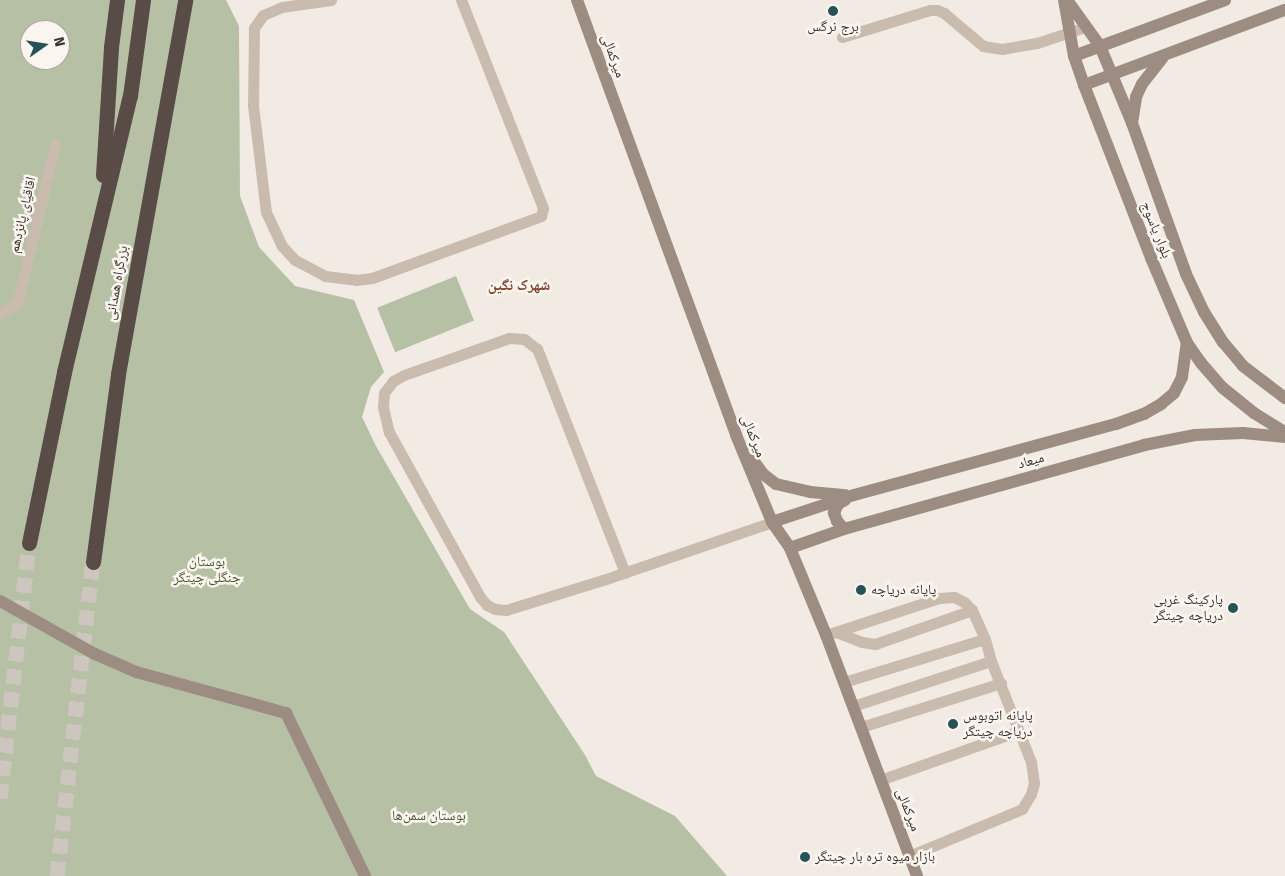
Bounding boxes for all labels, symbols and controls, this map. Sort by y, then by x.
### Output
marker: برج نرگس [827,5,839,17]
place label: برج نرگس [807,19,859,35]
north arrow [20,20,70,70]
street label: میرکمالی [597,32,629,80]
text: N [50,35,68,48]
street label: اقاقیای پانزدهم [6,175,40,255]
street label: بلوار یاسوج [1137,199,1175,261]
street label: بزرگراه همدانی [102,244,132,322]
district label: شهرک نگین [488,277,550,295]
street label: میرکمالی [737,412,769,460]
street label: میعاد [1016,449,1046,473]
park label: بوستان جنگلی چیتگر [173,554,241,586]
place label: پایانه دریاچه [871,582,936,598]
marker: پایانه دریاچه [855,584,867,596]
place label: پارکینگ غربی دریاچه چیتگر [1153,592,1223,624]
marker: پارکینگ غربی دریاچه چیتگر [1227,602,1239,614]
place label: پایانه اتوبوس دریاچه چیتگر [963,708,1033,740]
marker: پایانه اتوبوس دریاچه چیتگر [947,718,959,730]
street label: میرکمالی [892,786,924,834]
park label: بوستان سمن‌ها [392,808,466,824]
place label: بازار میوه تره بار چیتگر [815,849,935,865]
marker: بازار میوه تره بار چیتگر [799,851,811,863]

